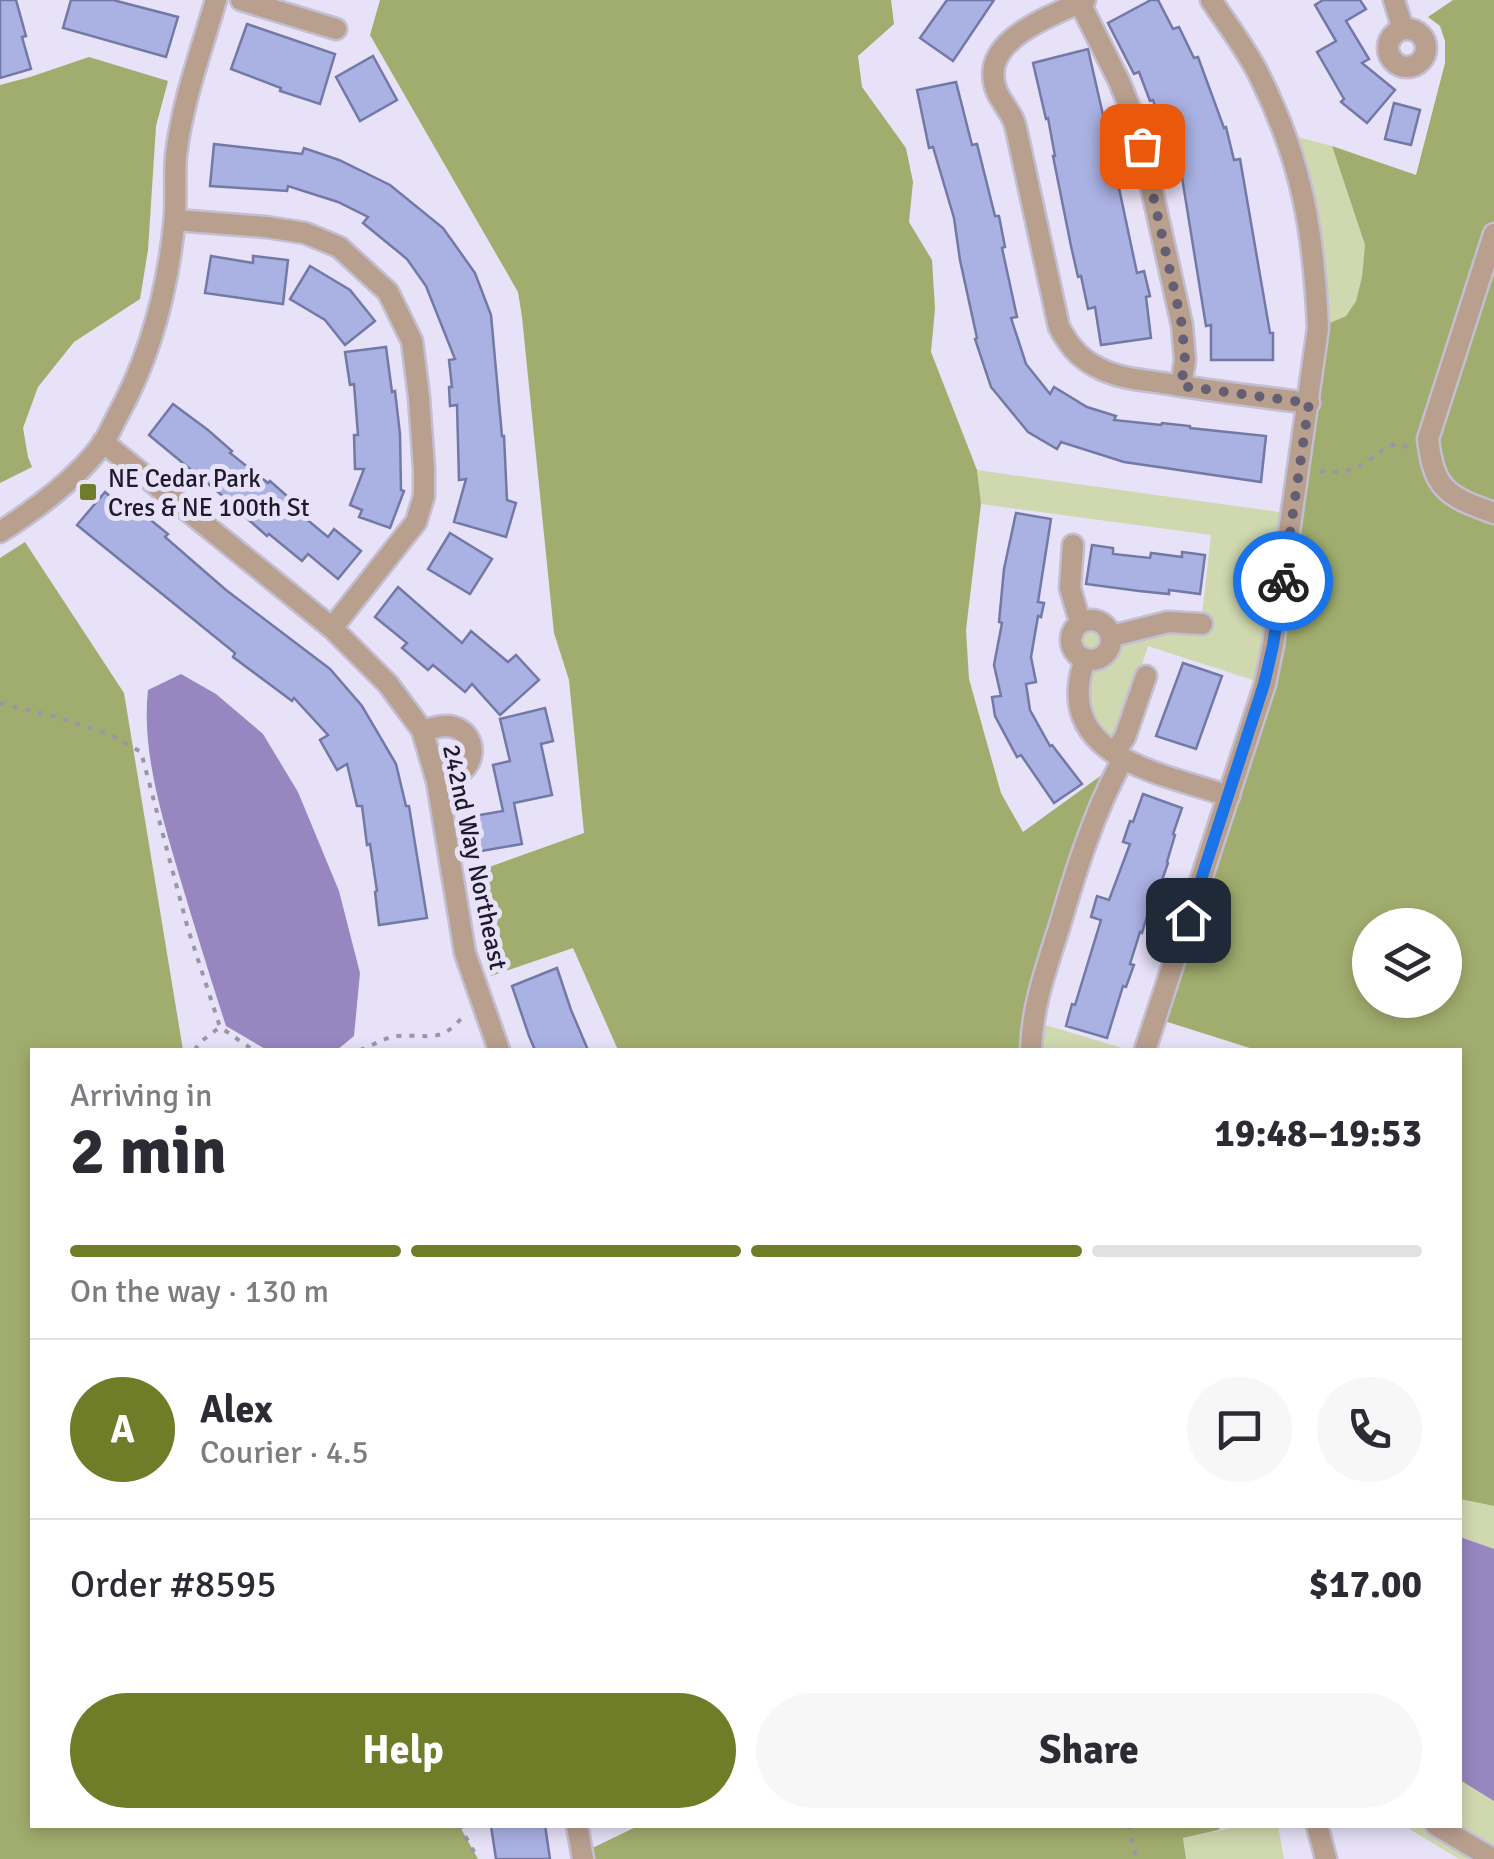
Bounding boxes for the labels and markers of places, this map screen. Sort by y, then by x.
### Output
pin [1100,104,1185,189]
place label: NE Cedar Park Cres & NE 100th St [108,463,310,523]
marker: NE Cedar Park Cres & NE 100th St [77,481,99,503]
pin [1146,878,1231,963]

